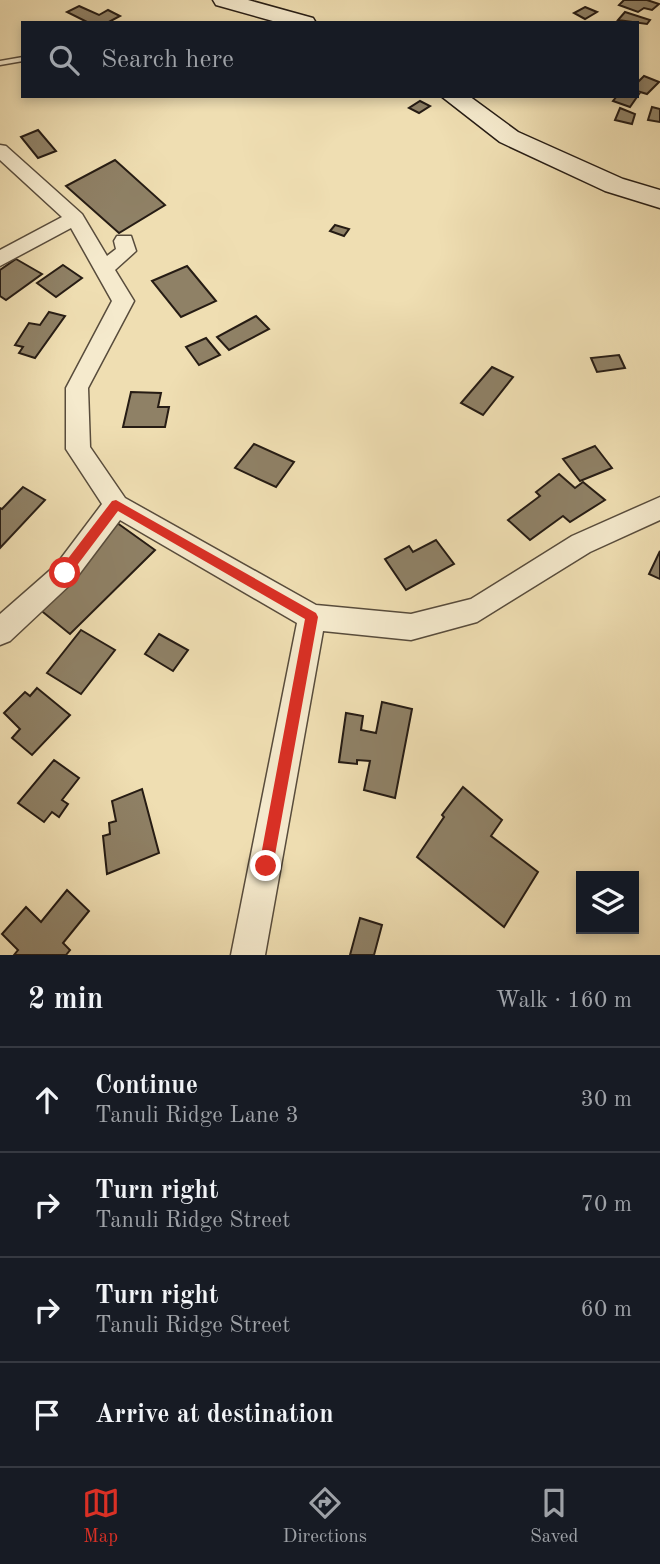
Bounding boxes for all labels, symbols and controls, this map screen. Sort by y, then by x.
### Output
search box [21,21,639,98]
icon: search [45,41,83,79]
text: Search here [101,47,234,73]
route start [49,557,80,588]
route end [250,850,281,881]
map controls [576,871,639,934]
button: layers [576,871,639,934]
text: 2 min [28,985,103,1015]
text: Walk · 160 m [496,989,632,1012]
text: Continue [95,1073,198,1099]
icon: ahead [28,1081,66,1119]
text: 30 m [581,1088,632,1111]
text: Tanuli Ridge Lane 3 [95,1104,299,1127]
text: Turn right [95,1178,218,1204]
icon: right [28,1186,66,1224]
text: 70 m [581,1193,632,1216]
text: Tanuli Ridge Street [95,1209,290,1232]
text: Turn right [95,1283,218,1309]
icon: right [28,1291,66,1329]
text: 60 m [581,1298,632,1321]
text: Tanuli Ridge Street [95,1314,290,1337]
icon: arrive [28,1396,66,1434]
text: Arrive at destination [95,1402,334,1428]
tab: Map [82,1484,120,1549]
tab: Directions [283,1484,367,1549]
tab: Saved [530,1484,578,1549]

